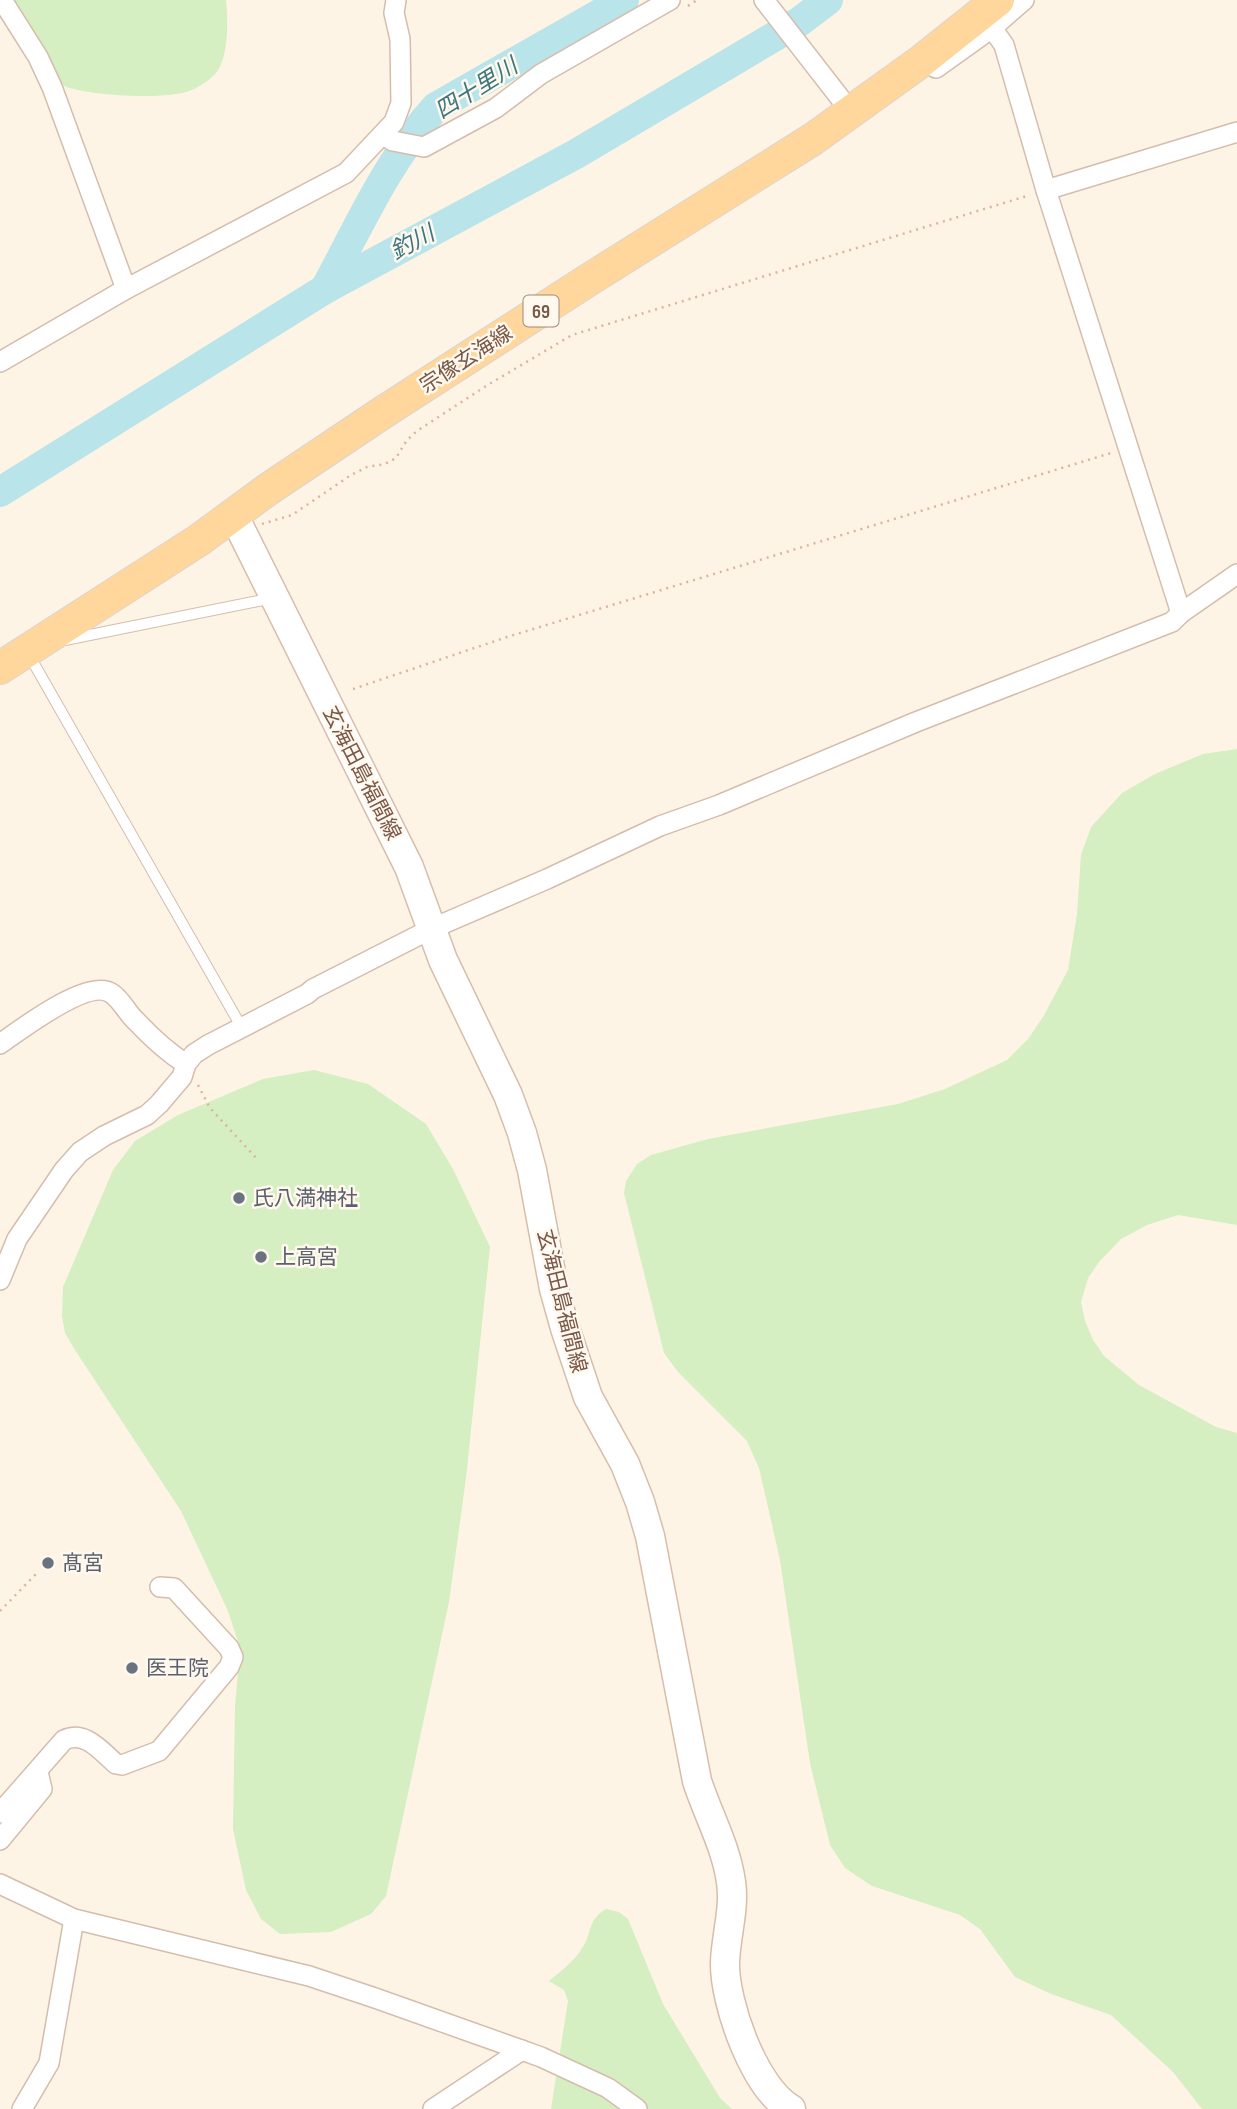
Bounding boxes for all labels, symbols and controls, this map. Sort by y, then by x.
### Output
water label: 四十里川 [430,51,526,125]
water label: 釣川 [386,218,442,266]
road number: 69 [524,296,558,326]
street label: 宗像玄海線 [415,320,517,398]
street label: 玄海田島福間線 [317,702,406,844]
place label: 氏八満神社 [253,1186,358,1211]
marker: 氏八満神社 [231,1190,247,1206]
street label: 玄海田島福間線 [532,1227,591,1375]
place label: 上高宮 [275,1245,338,1270]
marker: 上高宮 [253,1249,269,1265]
place label: 髙宮 [62,1551,104,1576]
marker: 髙宮 [40,1555,56,1571]
place label: 医王院 [146,1656,209,1681]
marker: 医王院 [124,1660,140,1676]

